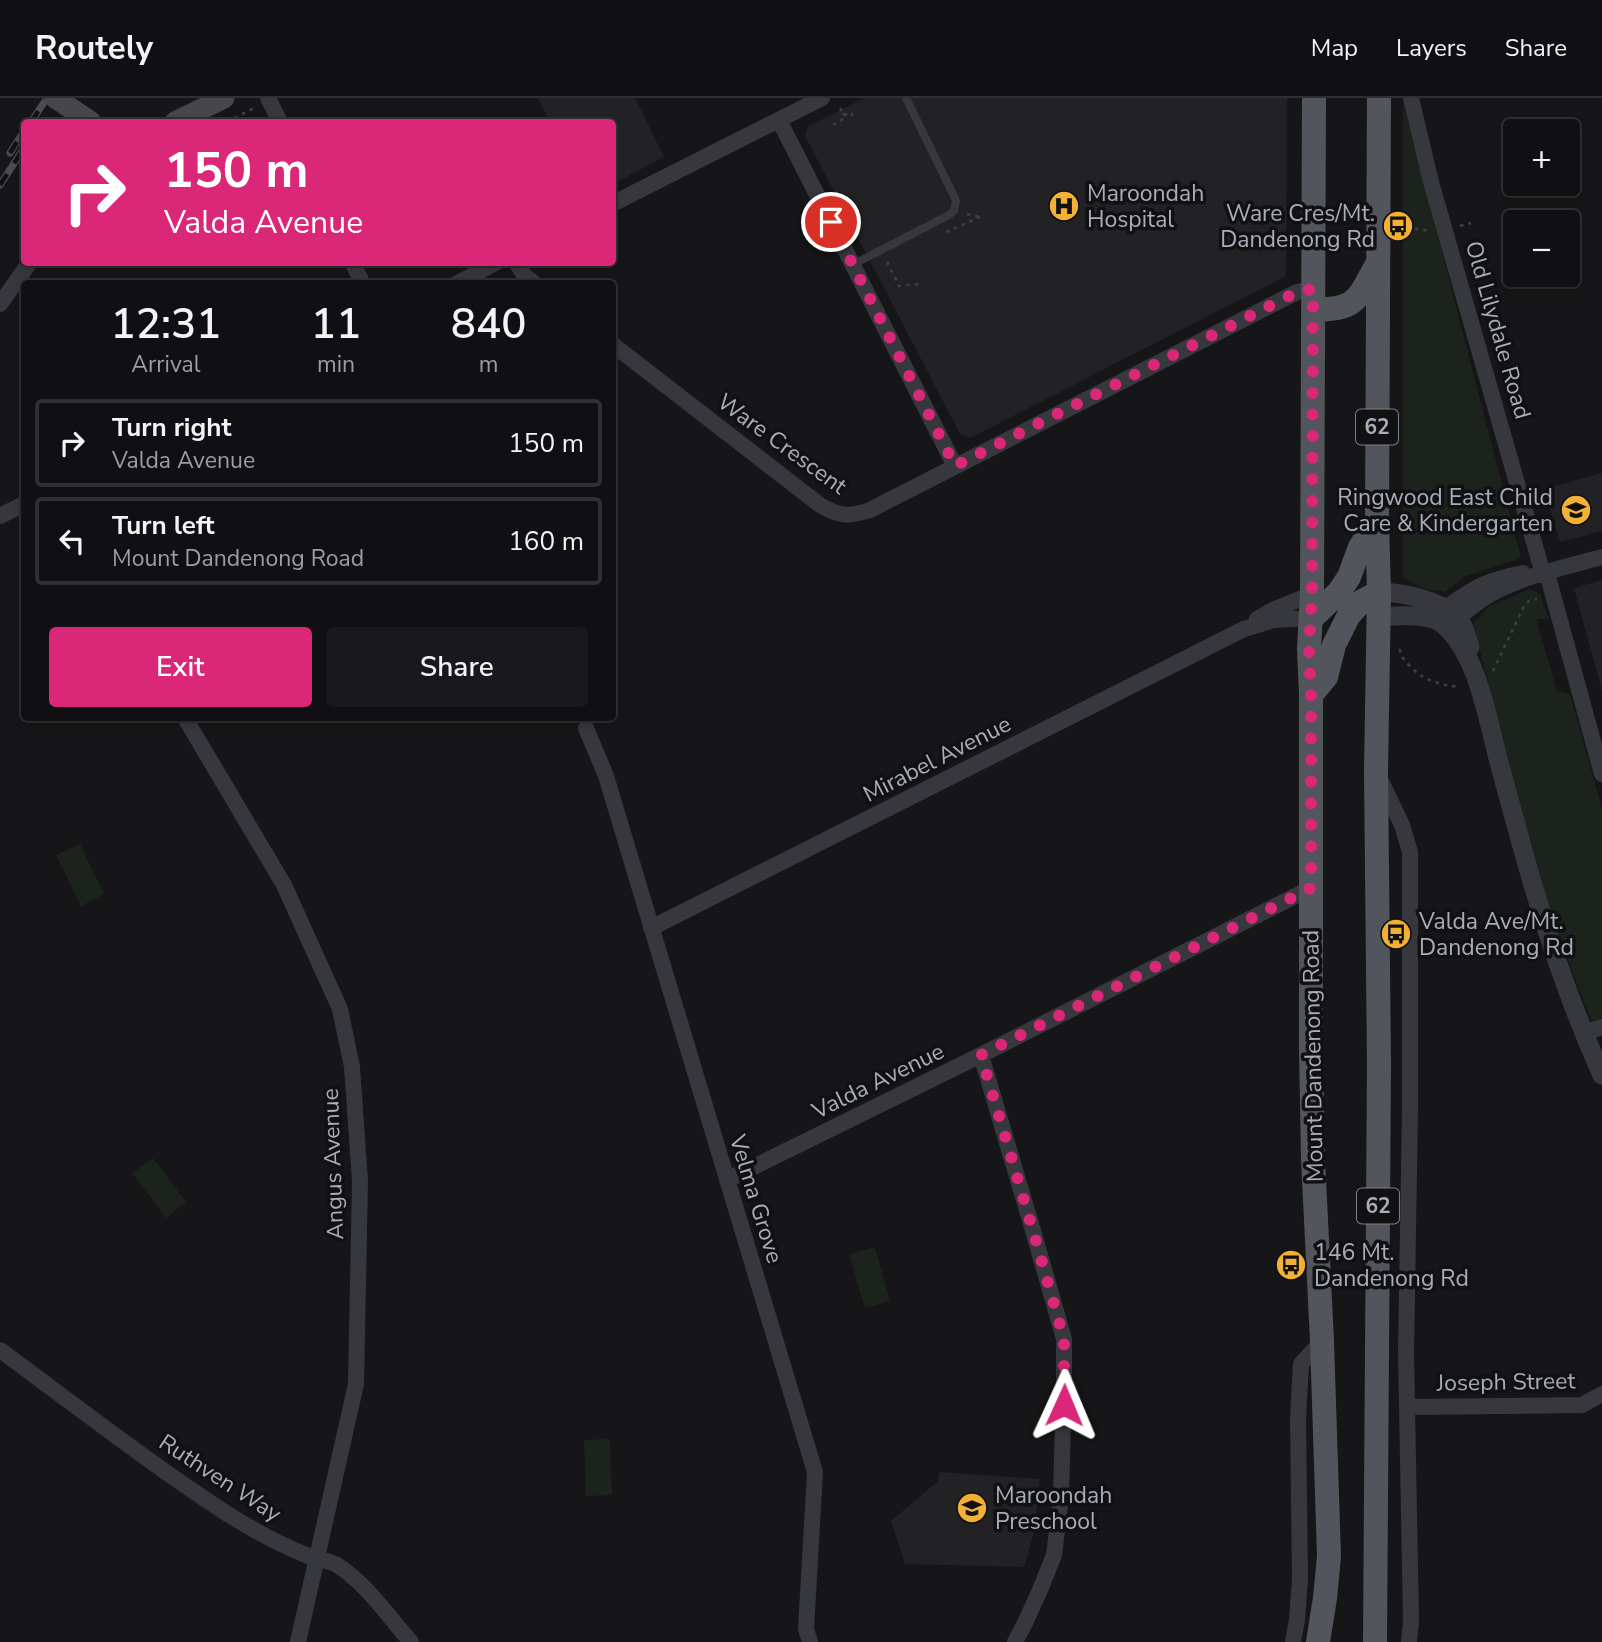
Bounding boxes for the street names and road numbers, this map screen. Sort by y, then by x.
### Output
street label: Old Lilydale Road [1458,237,1538,423]
street label: Ware Crescent [711,386,854,502]
road number: 62 [1356,410,1398,444]
street label: Mirabel Avenue [858,708,1016,810]
street label: Mount Dandenong Road [1295,930,1331,1182]
street label: Valda Avenue [806,1036,949,1127]
street label: Angus Avenue [315,1088,351,1240]
street label: Velma Grove [721,1130,790,1267]
road number: 62 [1357,1188,1399,1224]
street label: Joseph Street [1435,1365,1577,1399]
street label: Ruthven Way [153,1427,287,1529]

